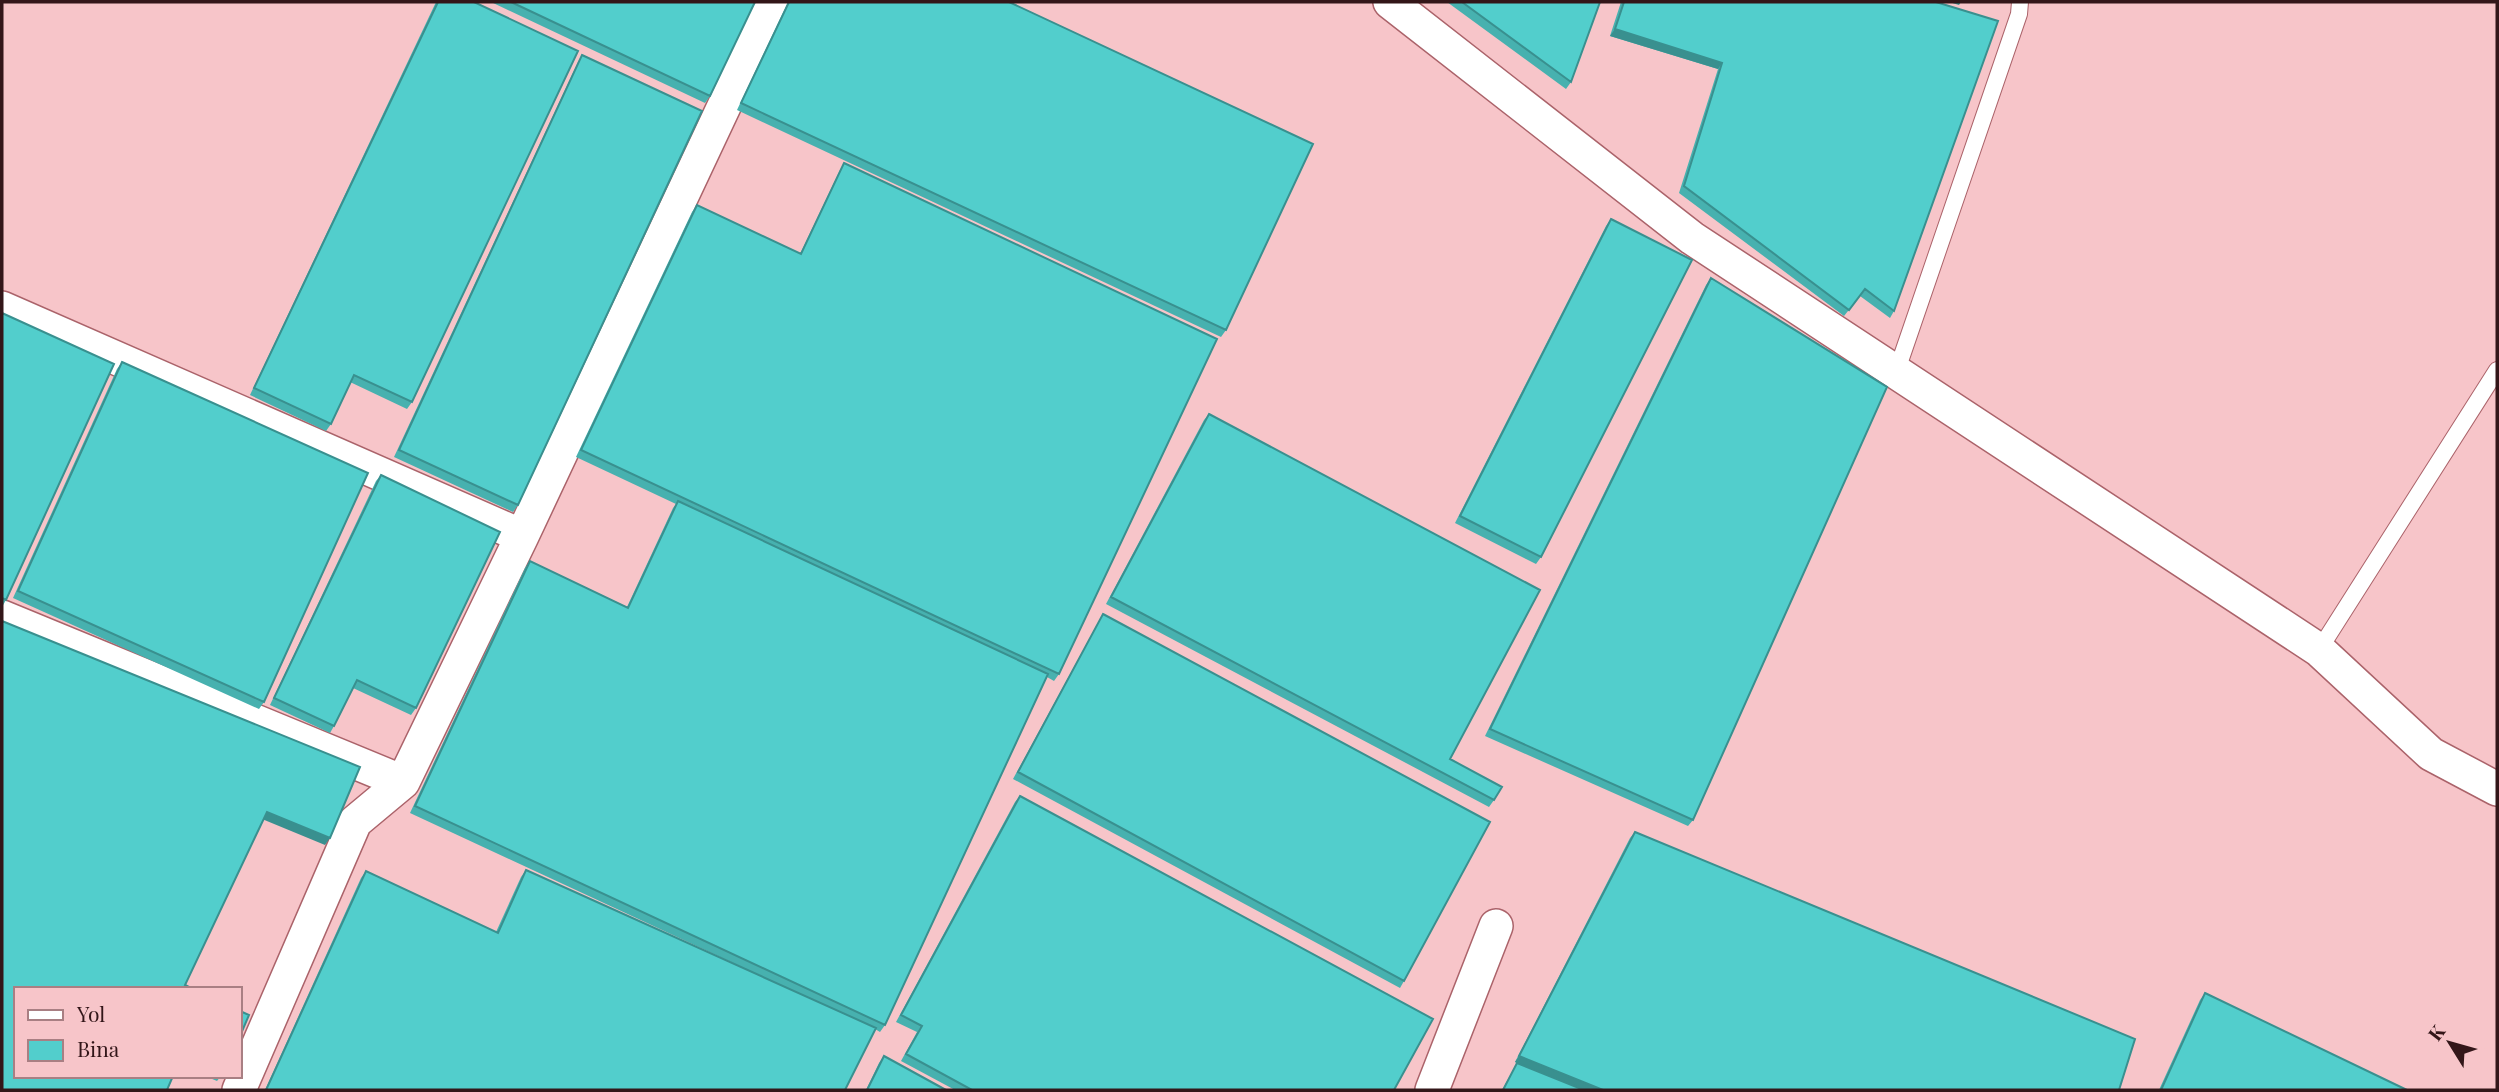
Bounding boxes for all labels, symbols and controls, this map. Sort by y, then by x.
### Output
legend [14,987,242,1078]
text: Yol [76,999,105,1027]
north arrow [2415,1008,2485,1078]
text: K [2421,1019,2450,1045]
text: Bina [77,1034,120,1062]

